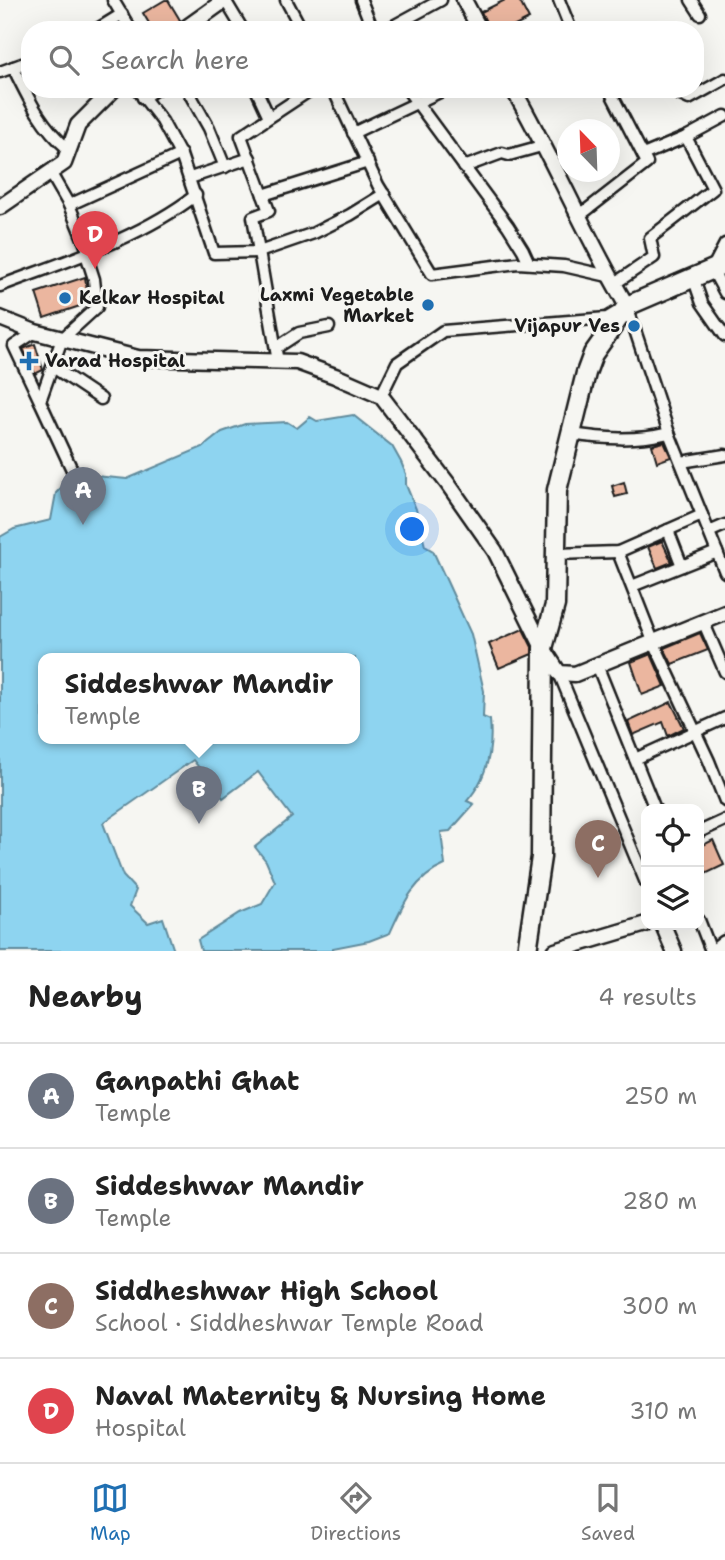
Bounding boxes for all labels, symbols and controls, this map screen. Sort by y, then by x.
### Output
search box [21,21,704,98]
icon: search [45,41,83,79]
text: Search here [101,42,250,77]
north arrow [557,119,620,182]
pin: D [72,211,118,269]
place label: Laxmi Vegetable Market [260,283,414,328]
place label: Kelkar Hospital [79,286,225,310]
marker: Kelkar Hospital [57,290,73,306]
marker: Laxmi Vegetable Market [420,297,436,313]
place label: Vijapur Ves [514,314,620,338]
marker: Vijapur Ves [626,318,642,334]
place label: Varad Hospital [45,349,185,373]
marker: Varad Hospital [19,351,39,371]
pin: A [60,467,106,525]
your location [395,512,429,546]
popup [38,653,360,744]
text: Siddeshwar Mandir [65,666,333,701]
text: Temple [65,701,141,731]
pin: B [176,766,222,824]
map controls [641,804,704,930]
button: locate [641,804,704,867]
pin: C [575,820,621,878]
button: layers [641,867,704,930]
text: Nearby [28,976,143,1017]
text: 4 results [598,982,697,1012]
text: Ganpathi Ghat [95,1063,299,1098]
text: A [42,1081,60,1111]
text: 250 m [624,1081,697,1111]
text: Temple [95,1098,172,1128]
text: Siddeshwar Mandir [95,1168,364,1203]
text: B [44,1186,58,1216]
text: 280 m [622,1186,697,1216]
text: Temple [95,1203,172,1233]
text: Siddheshwar High School [95,1273,438,1308]
text: C [44,1291,58,1321]
text: 300 m [622,1291,697,1321]
text: School · Siddheshwar Temple Road [95,1308,483,1338]
text: Naval Maternity & Nursing Home [95,1378,546,1413]
text: D [43,1396,59,1426]
text: 310 m [629,1396,697,1426]
text: Hospital [95,1413,186,1443]
tab: Map [90,1479,131,1546]
tab: Directions [311,1479,401,1546]
tab: Saved [581,1479,635,1546]

